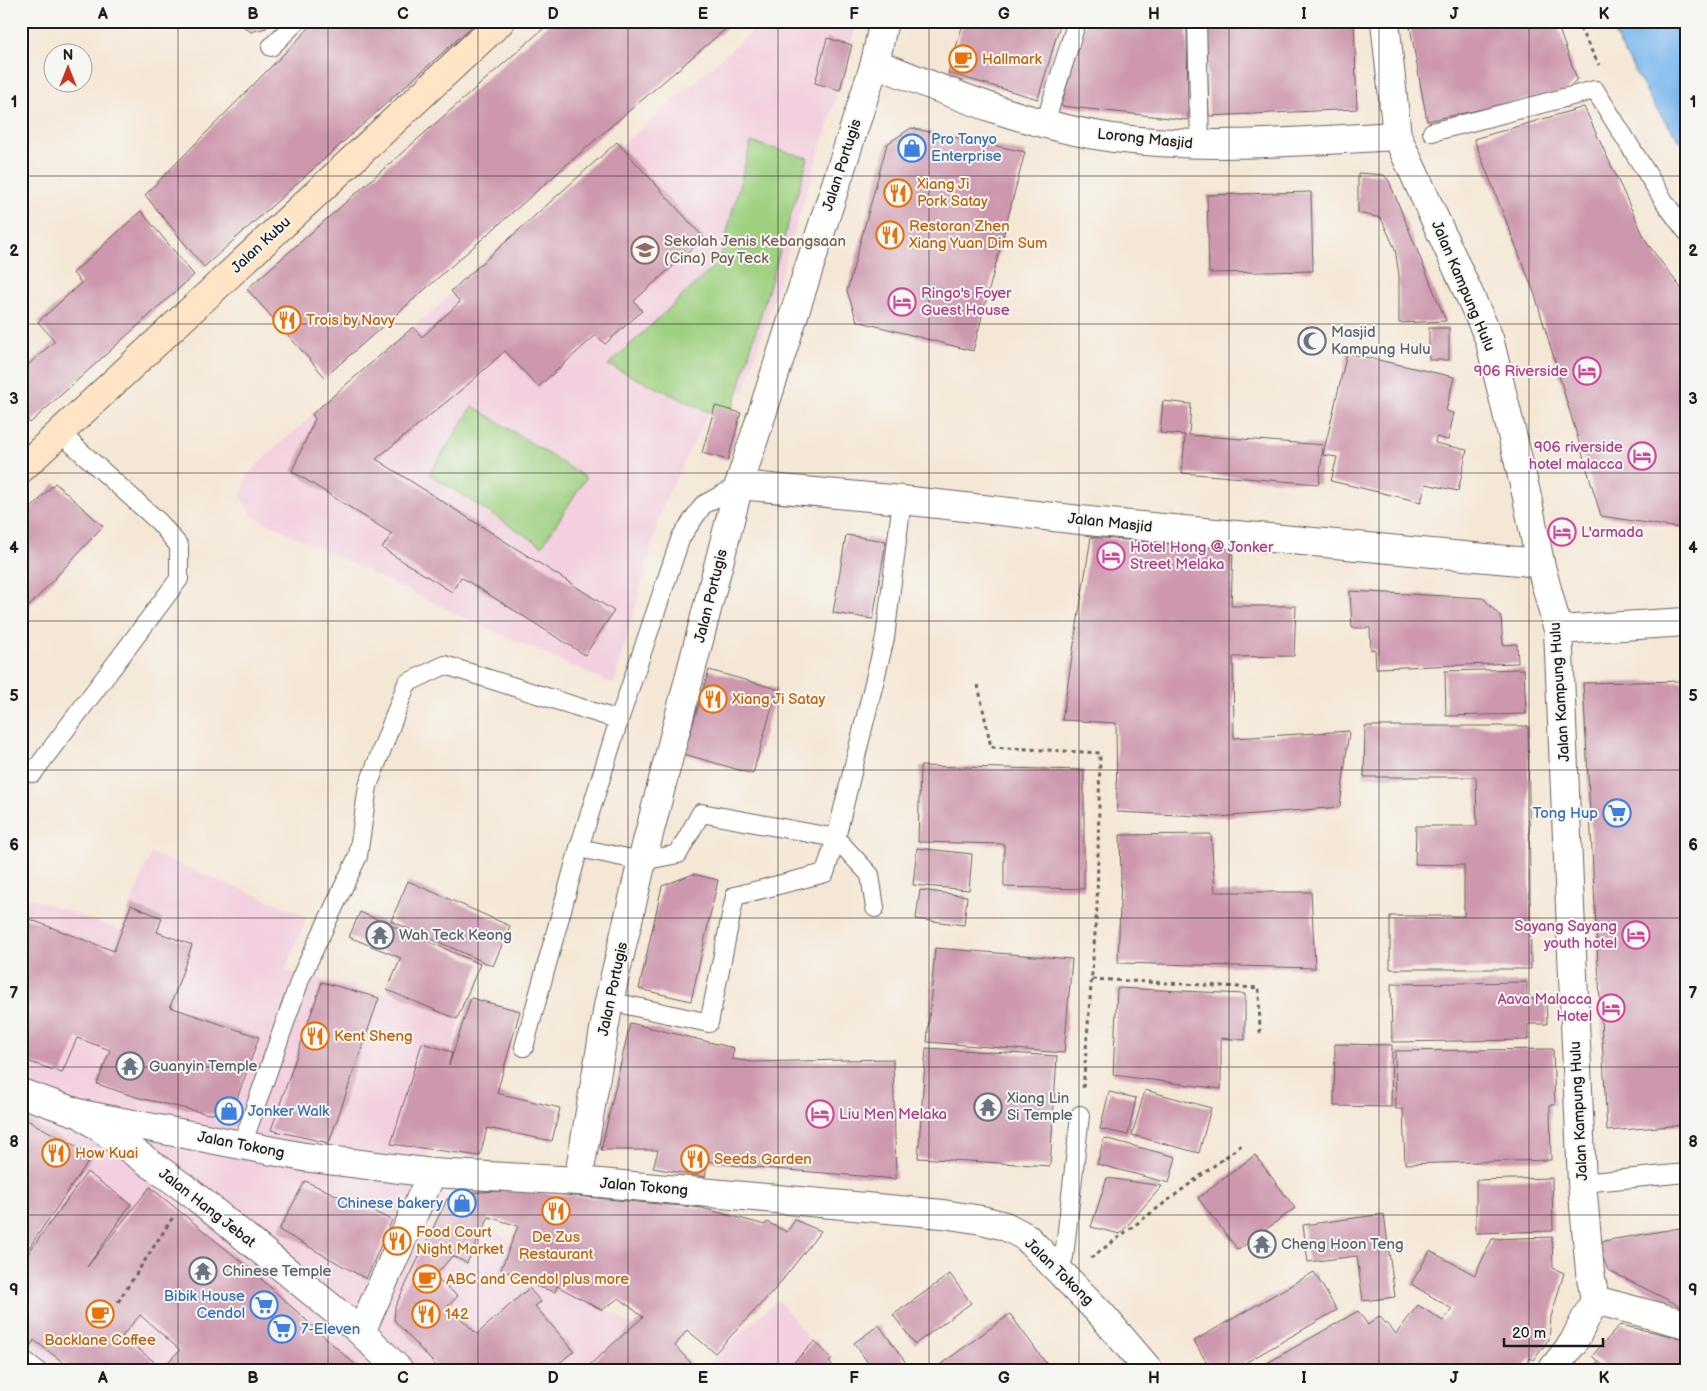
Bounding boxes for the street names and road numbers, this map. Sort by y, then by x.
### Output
street label: Jalan Portugis [818,116,866,213]
street label: Lorong Masjid [1096,125,1194,153]
street label: Jalan Kubu [227,213,295,277]
street label: Jalan Kampung Hulu [1427,218,1499,354]
street label: Jalan Masjid [1067,509,1153,537]
street label: Jalan Portugis [690,547,732,645]
street label: Jalan Kampung Hulu [1546,622,1574,762]
street label: Jalan Portugis [594,940,632,1038]
street label: Jalan Kampung Hulu [1566,1041,1592,1181]
street label: Jalan Tokong [196,1127,286,1163]
street label: Jalan Hang Jebat [155,1164,260,1252]
street label: Jalan Tokong [599,1174,689,1200]
street label: Jalan Tokong [1021,1234,1097,1310]

